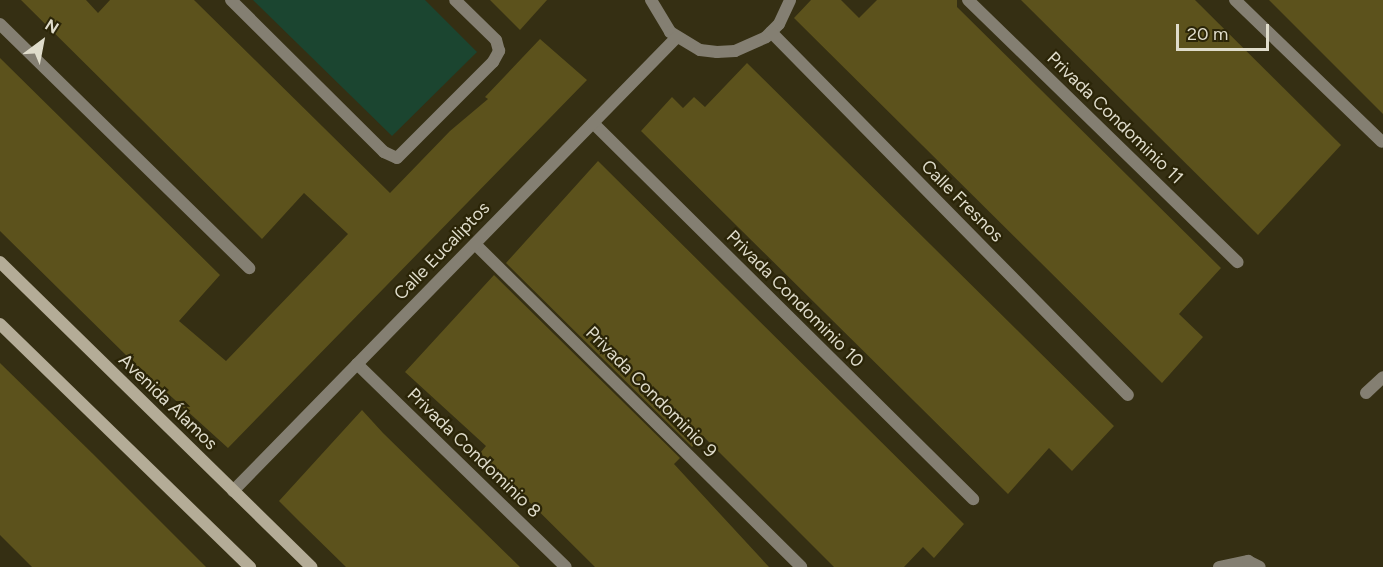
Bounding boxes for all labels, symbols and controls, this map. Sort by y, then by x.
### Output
north arrow [12,12,72,72]
scale bar [1179,12,1272,50]
text: N [42,15,62,38]
text: 20 m [1187,23,1228,45]
street label: Privada Condominio 11 [1042,47,1188,189]
street label: Calle Fresnos [916,155,1008,247]
street label: Calle Eucaliptos [390,197,494,305]
street label: Privada Condominio 10 [722,226,868,372]
street label: Privada Condominio 9 [581,322,721,462]
street label: Avenida Álamos [114,349,222,455]
street label: Privada Condominio 8 [403,384,545,522]

